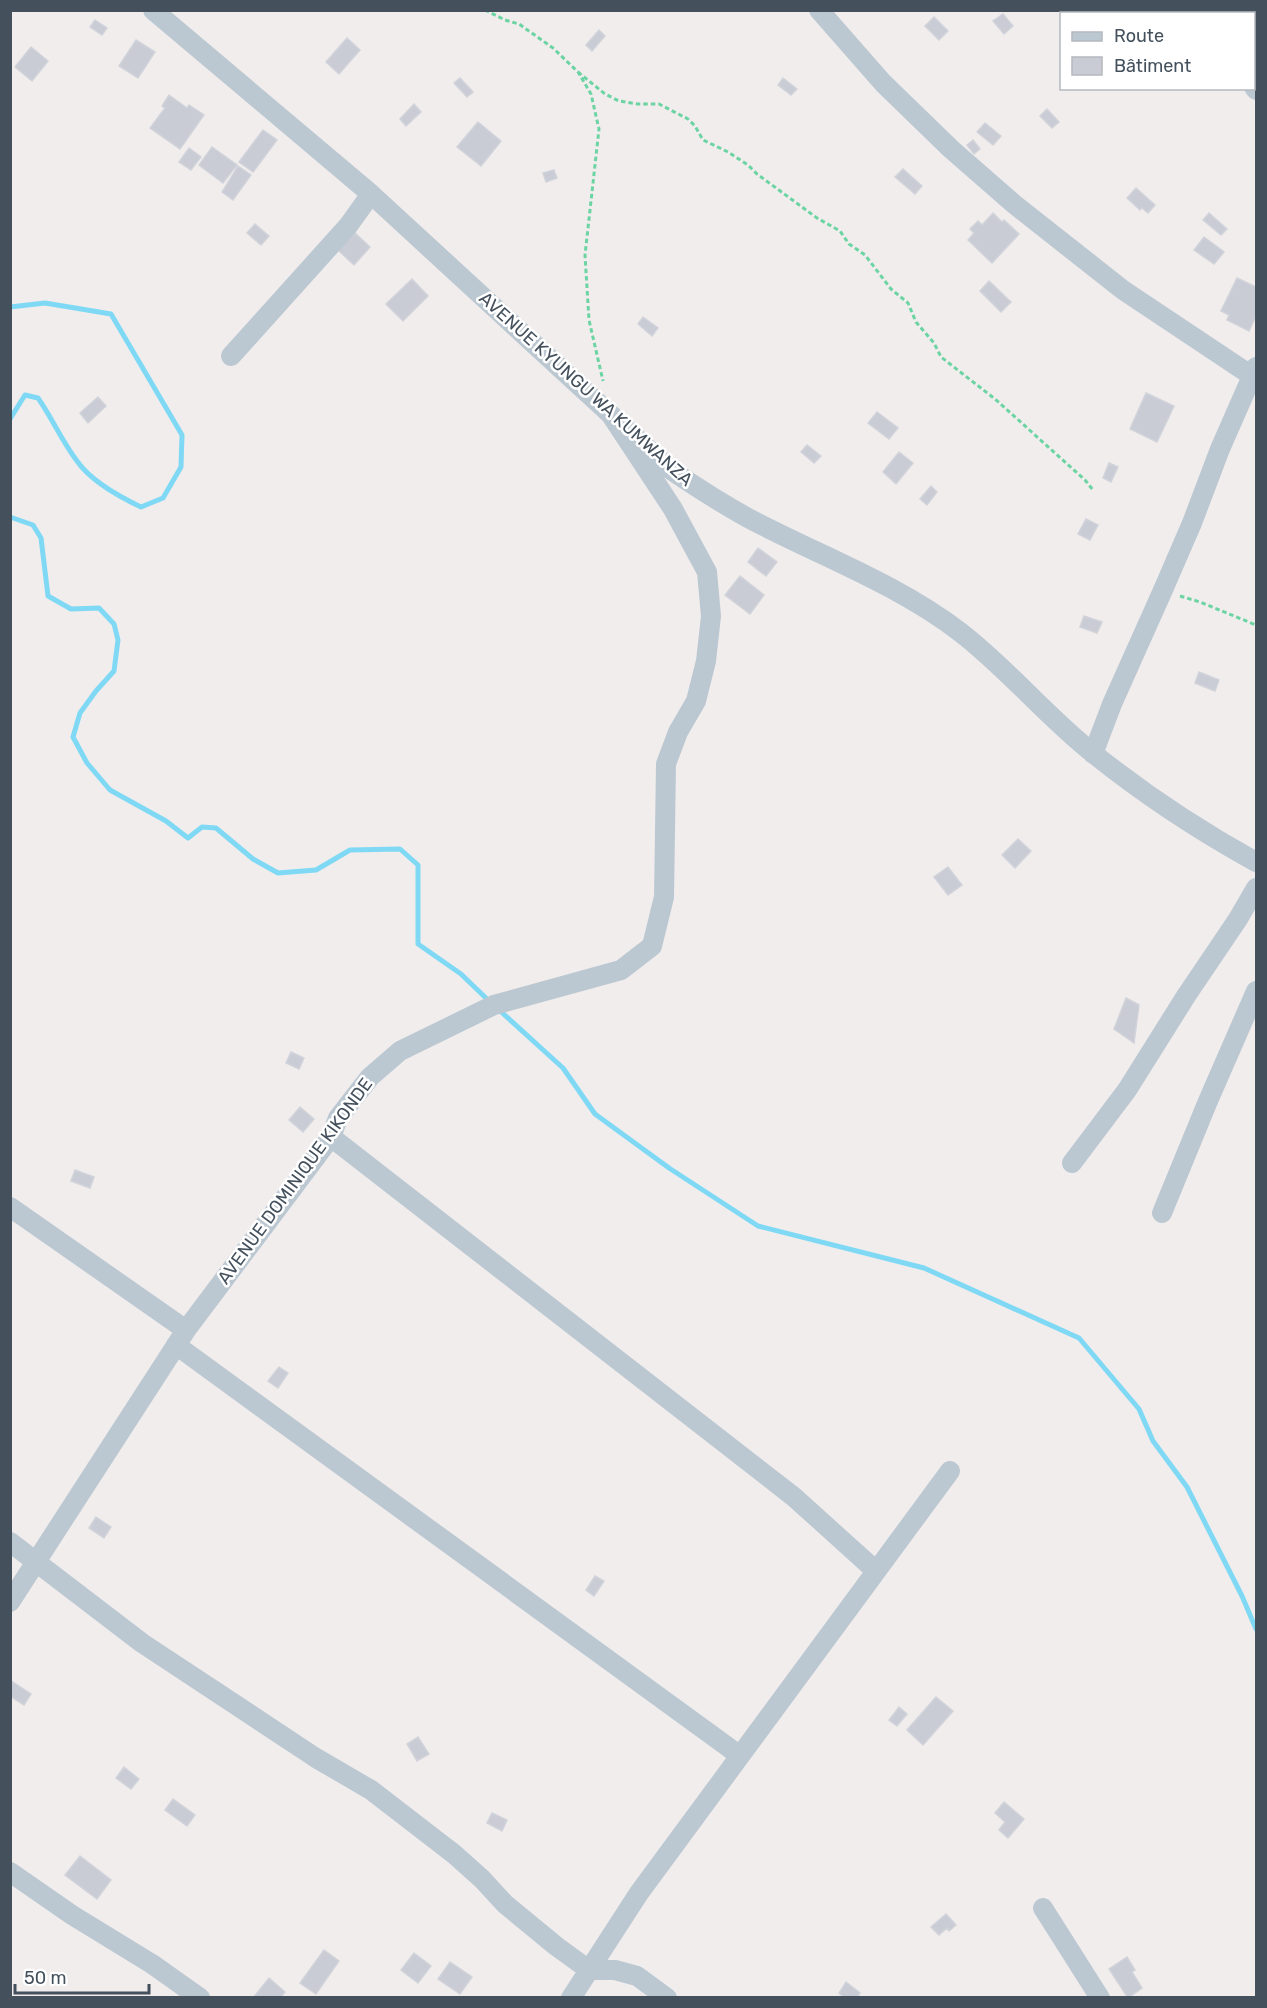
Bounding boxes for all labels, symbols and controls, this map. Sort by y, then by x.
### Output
legend [1060,12,1255,90]
text: Route [1114,25,1164,47]
text: Bâtiment [1114,55,1191,77]
street label: AVENUE KYUNGU WA KUMWANZA [475,287,697,491]
street label: AVENUE DOMINIQUE KIKONDE [213,1074,377,1288]
scale bar [15,1957,148,1995]
text: 50 m [24,1967,67,1989]

